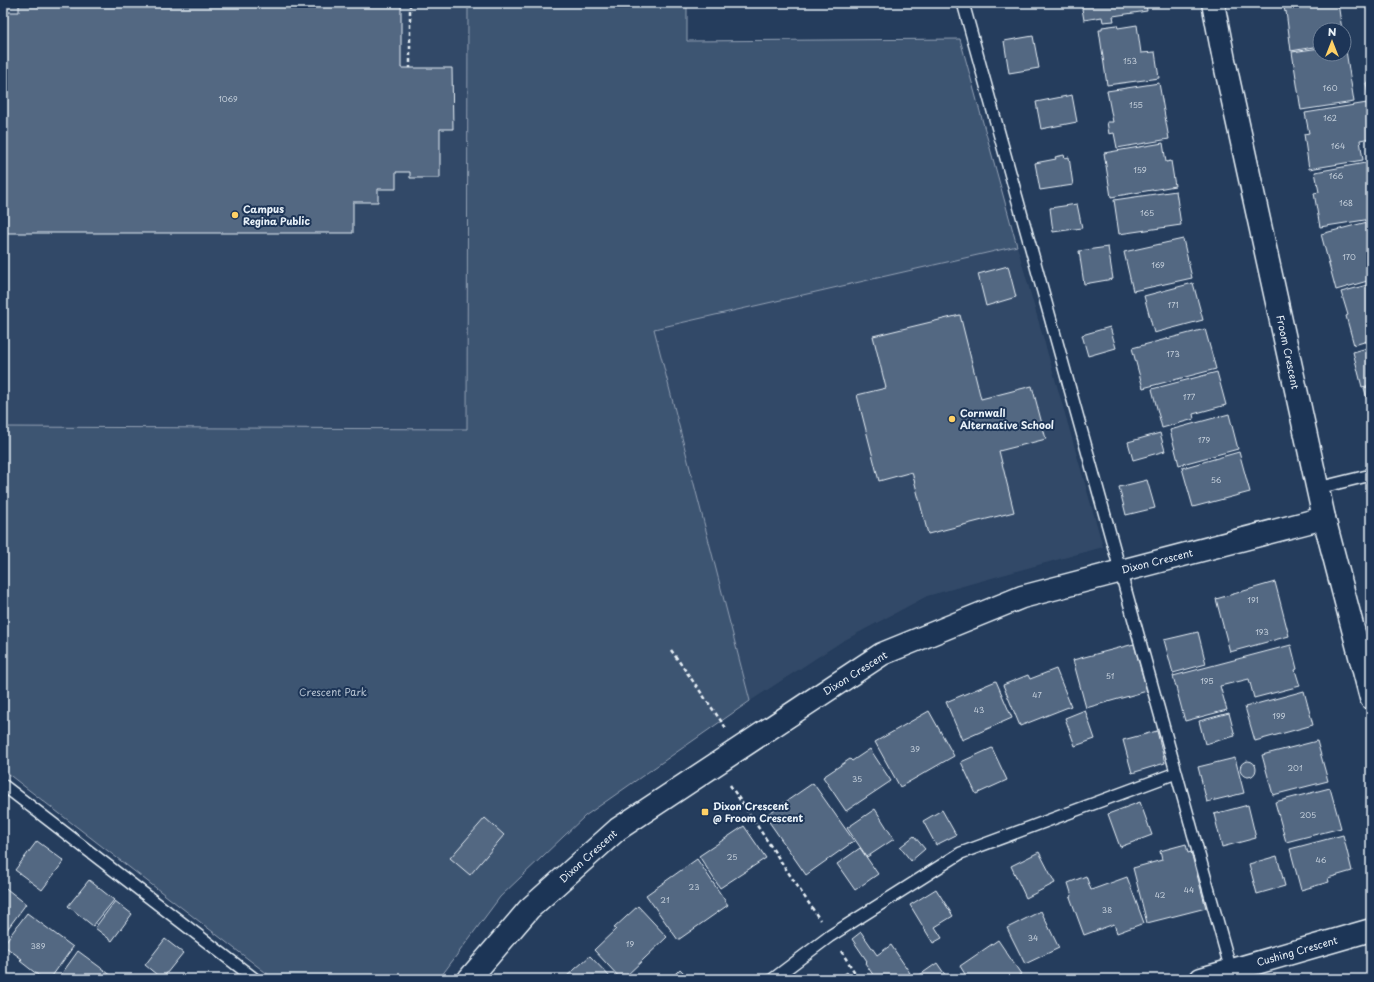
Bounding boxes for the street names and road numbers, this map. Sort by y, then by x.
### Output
street label: Froom Crescent [1273,313,1304,390]
street label: Dixon Crescent [1120,544,1194,577]
street label: Dixon Crescent [820,647,890,698]
street label: Dixon Crescent [555,826,620,886]
street label: Cushing Crescent [1255,932,1339,969]

